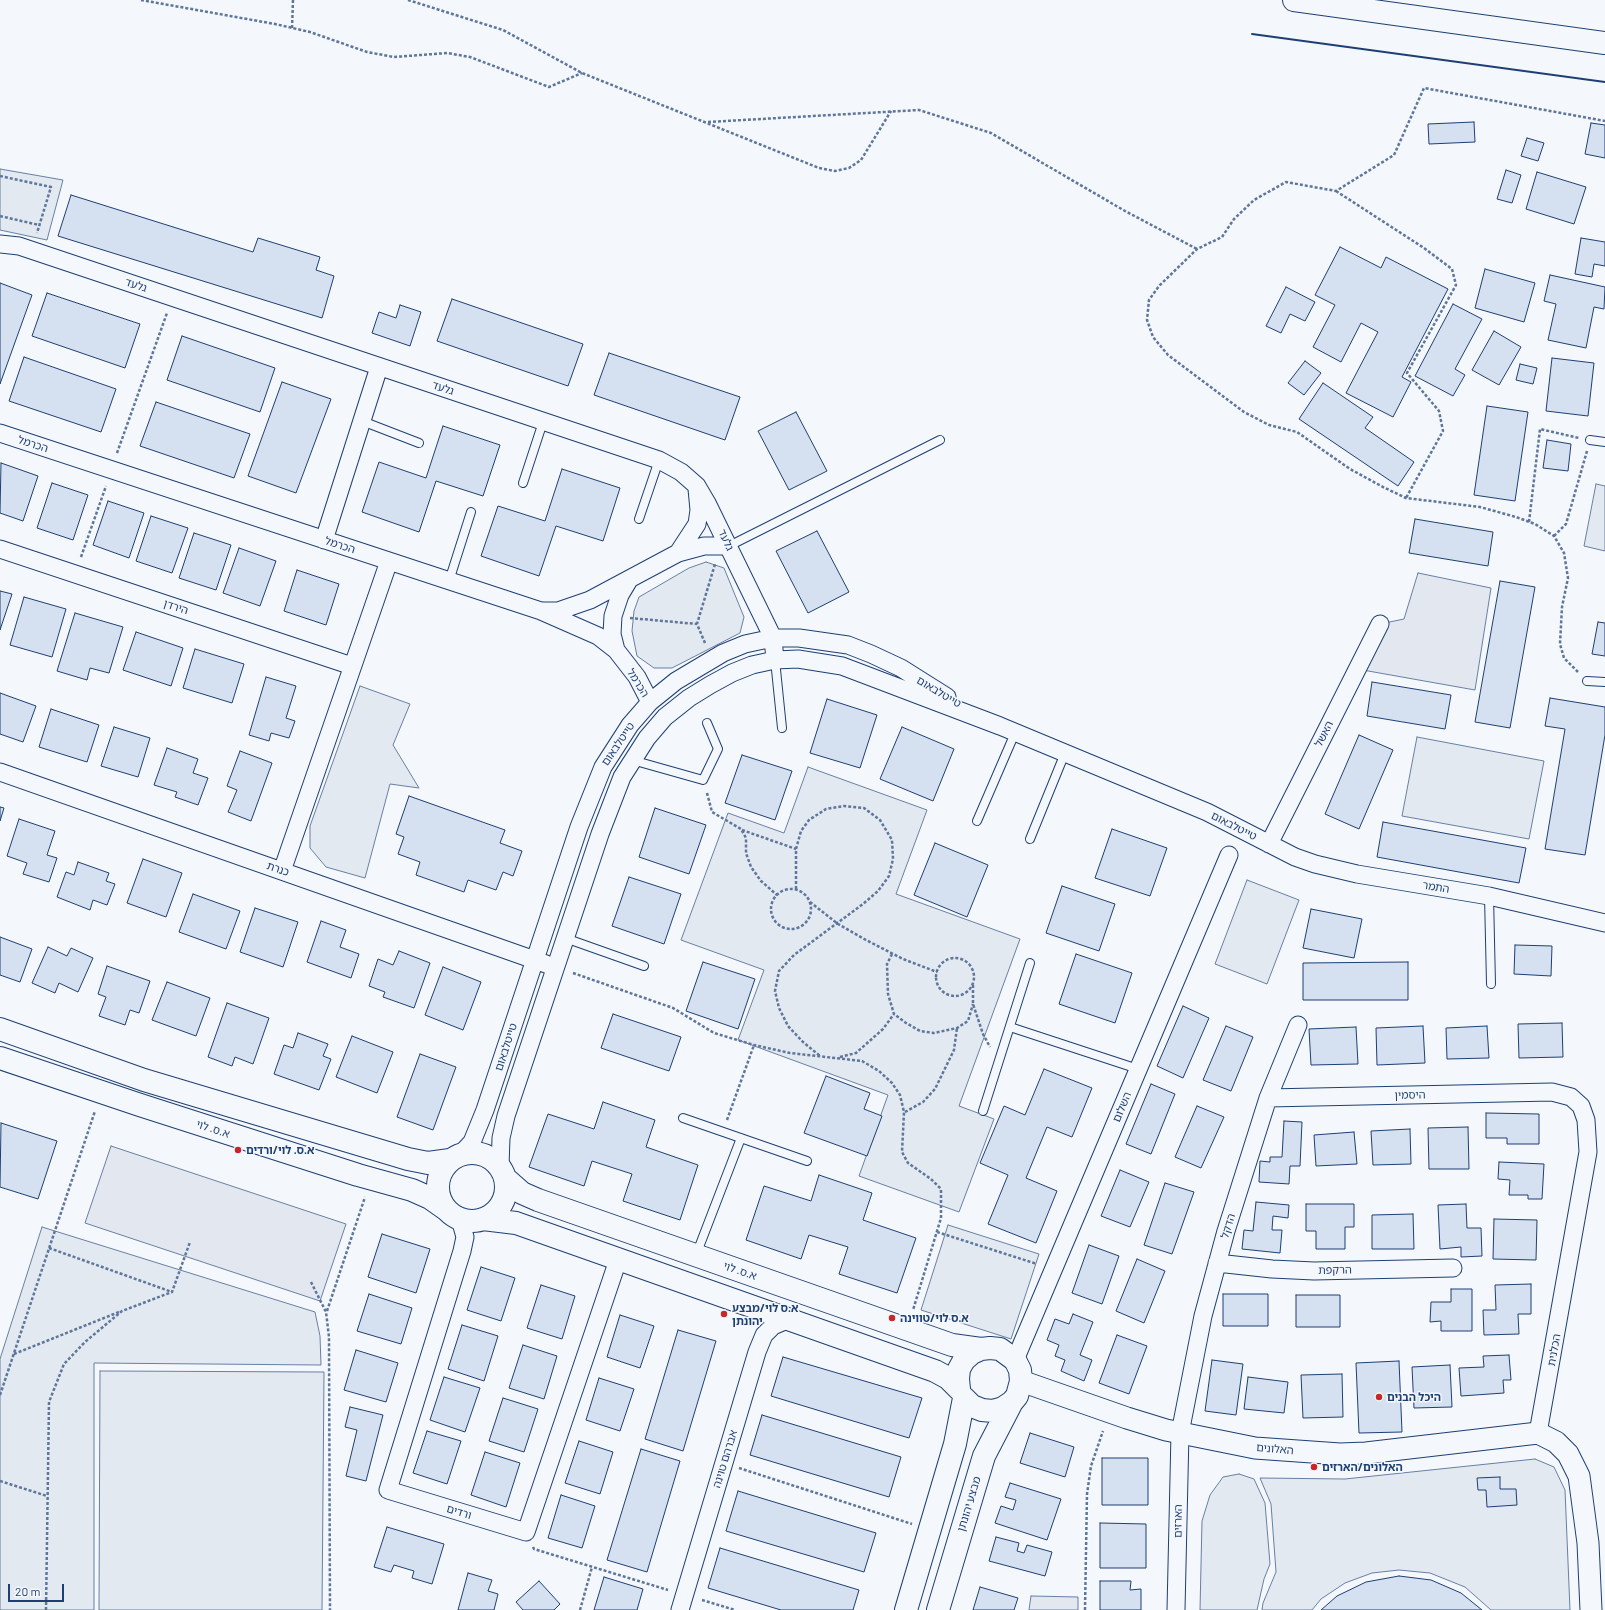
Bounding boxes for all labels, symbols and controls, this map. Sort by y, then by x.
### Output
street label: גלעד [123,275,149,295]
street label: גלעד [430,378,456,398]
street label: הכרמל [16,433,50,455]
street label: גלעד [715,527,737,553]
street label: הכרמל [323,534,357,556]
street label: הירדן [162,597,190,617]
street label: הכרמל [624,666,652,700]
street label: טייטלבאום [914,674,964,710]
street label: האשל [1312,719,1336,749]
street label: טייטלבאום [599,720,637,768]
street label: טייטלבאום [1209,809,1259,843]
street label: כנרת [265,859,291,879]
street label: התמר [1422,878,1450,896]
street label: טייטלבאום [492,1021,520,1073]
street label: היסמין [1394,1088,1426,1102]
street label: השלום [1110,1090,1134,1124]
street label: א.ס. לוי [194,1117,232,1141]
place label: א.ס. לוי/ורדים [246,1143,315,1157]
marker: א.ס. לוי/ורדים [233,1145,243,1155]
street label: הדקל [1218,1212,1238,1240]
street label: א.ס. לוי [721,1259,759,1283]
street label: הרקפת [1318,1263,1352,1277]
place label: א.ס לוי/מבצע יהונתן [732,1301,798,1327]
marker: א.ס לוי/מבצע יהונתן [719,1309,729,1319]
place label: א.ס לוי/טווינה [900,1311,969,1325]
marker: א.ס לוי/טווינה [887,1313,897,1323]
street label: הכלנית [1545,1333,1563,1367]
place label: היכל הבנים [1387,1390,1441,1404]
marker: היכל הבנים [1374,1392,1384,1402]
street label: אברהם טוינה [710,1428,740,1490]
street label: האלונים [1256,1441,1294,1457]
place label: האלונים/הארזים [1322,1460,1403,1474]
marker: האלונים/הארזים [1309,1462,1319,1472]
street label: מבצע יהונתן [954,1475,984,1533]
street label: ורדים [445,1502,473,1522]
street label: הארזים [1171,1504,1185,1538]
scale bar [10,1576,66,1602]
text: 20 m [15,1584,41,1598]

